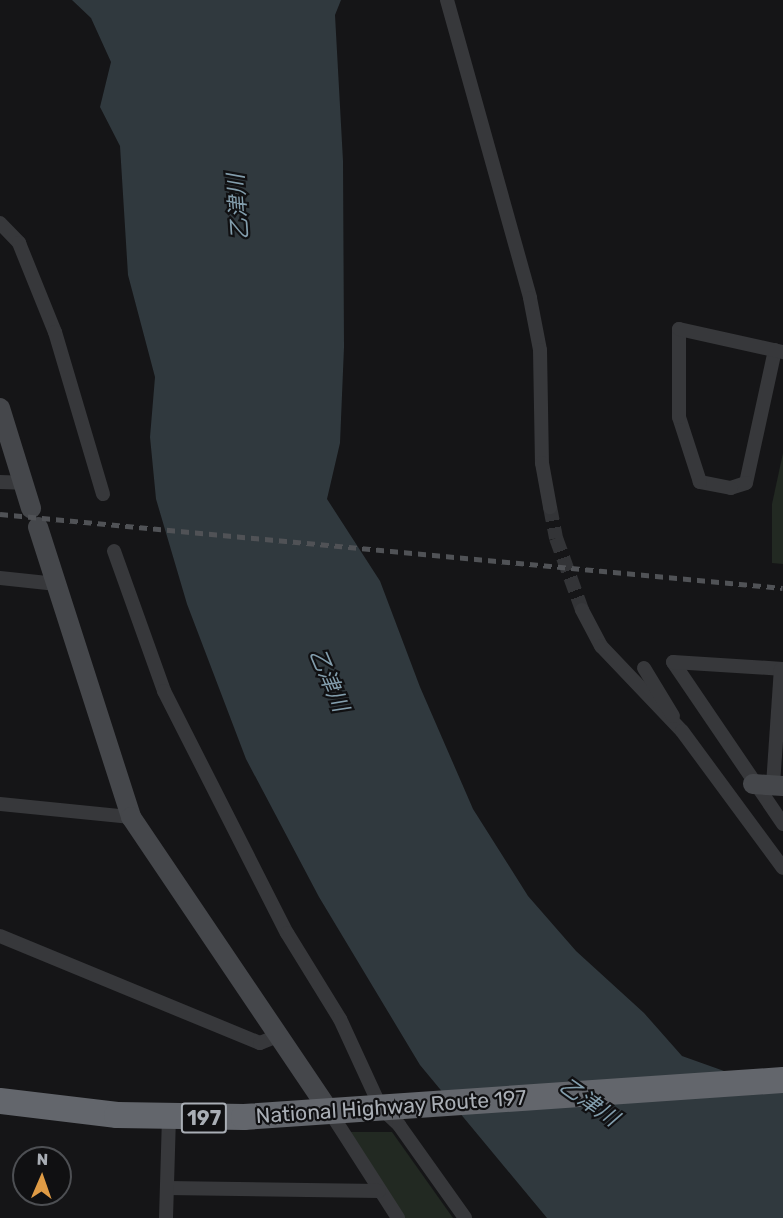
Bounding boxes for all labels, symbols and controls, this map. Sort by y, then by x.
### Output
water label: 乙津川 [223,173,253,241]
water label: 乙津川 [304,644,354,716]
water label: 乙津川 [554,1072,624,1132]
street label: National Highway Route 197 [255,1085,527,1129]
road number: 197 [180,1101,228,1135]
north arrow [12,1146,72,1206]
text: N [36,1150,49,1169]

